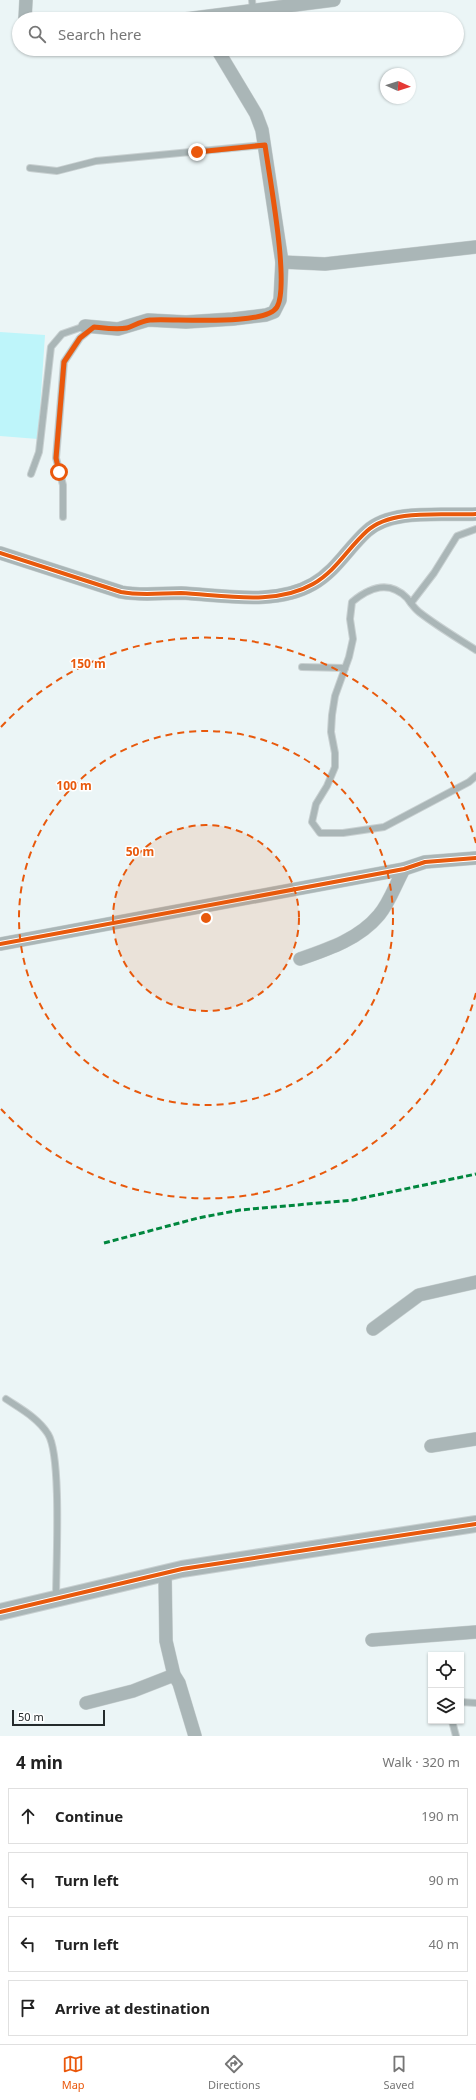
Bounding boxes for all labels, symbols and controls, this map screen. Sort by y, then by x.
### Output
search box [12,12,464,56]
icon: search [26,23,48,45]
text: Search here [58,24,141,44]
north arrow [380,68,416,104]
route end [188,143,206,161]
route start [50,463,68,481]
text: 150 m [70,655,106,672]
text: 100 m [56,777,92,794]
text: 50 m [126,843,154,860]
centre of rings [199,911,213,925]
map controls [428,1652,464,1724]
button: locate [428,1652,464,1688]
button: layers [428,1688,464,1724]
scale bar [12,1708,105,1727]
text: 50 m [18,1709,44,1724]
text: 4 min [16,1751,63,1774]
text: Walk · 320 m [382,1753,460,1771]
icon: ahead [17,1805,39,1827]
text: Continue [55,1806,123,1826]
text: 190 m [421,1807,459,1825]
icon: left [17,1869,39,1891]
text: Turn left [55,1870,119,1890]
text: 90 m [429,1871,459,1889]
icon: left [17,1933,39,1955]
text: Turn left [55,1934,119,1954]
text: 40 m [429,1935,459,1953]
icon: arrive [17,1997,39,2019]
text: Arrive at destination [55,1998,210,2018]
tab: Map [62,2053,85,2092]
tab: Directions [208,2053,260,2092]
tab: Saved [384,2053,414,2092]

